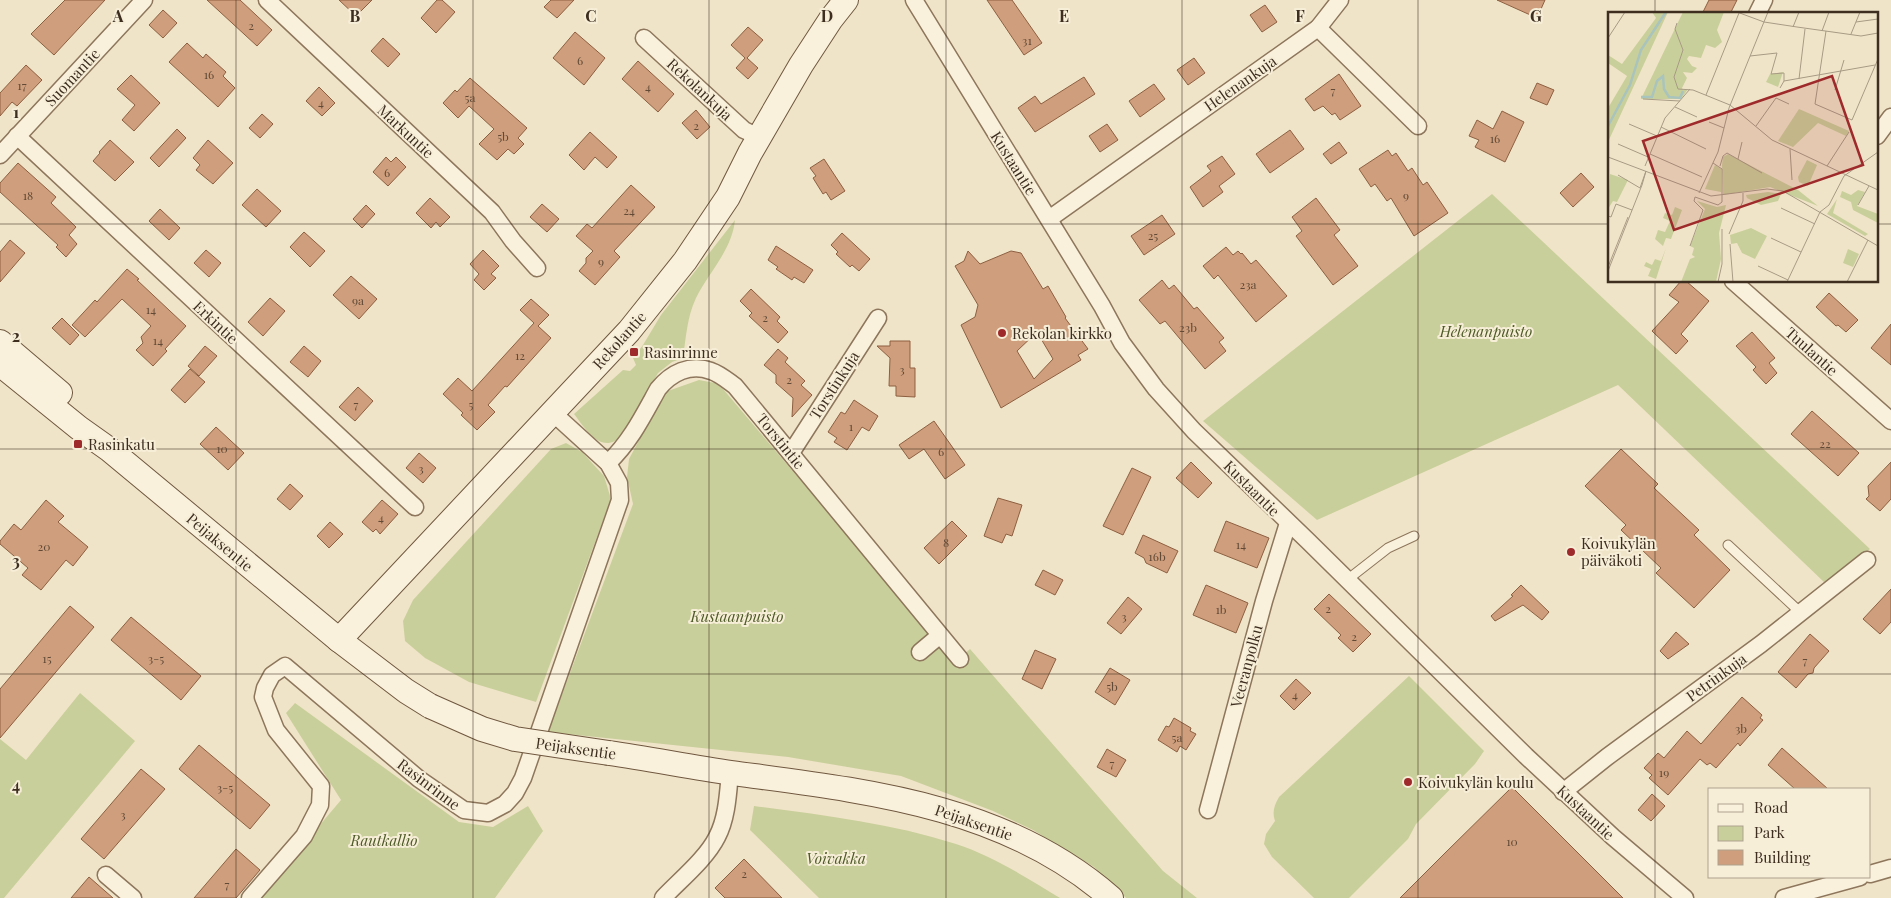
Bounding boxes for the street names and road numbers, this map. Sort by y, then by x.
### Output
street label: Suomantie [40,44,104,110]
street label: Helenankuja [1200,50,1281,115]
street label: Rekolankuja [663,54,737,125]
street label: Markuntie [374,100,438,162]
street label: Kustaantie [987,127,1041,199]
street label: Erkintie [189,296,243,348]
street label: Rekolantie [588,307,650,373]
street label: Tuulantie [1782,322,1842,380]
street label: Torstinkuja [805,347,864,423]
street label: Torstintie [752,409,810,473]
street label: Kustaantie [1220,456,1284,520]
street label: Peijaksentie [183,508,257,576]
street label: Veeranpolku [1225,622,1267,711]
street label: Petrinkuja [1682,648,1751,706]
street label: Peijaksentie [535,732,617,764]
street label: Rasinrinne [394,754,464,814]
street label: Kustaantie [1553,780,1619,844]
street label: Peijaksentie [933,799,1015,845]

